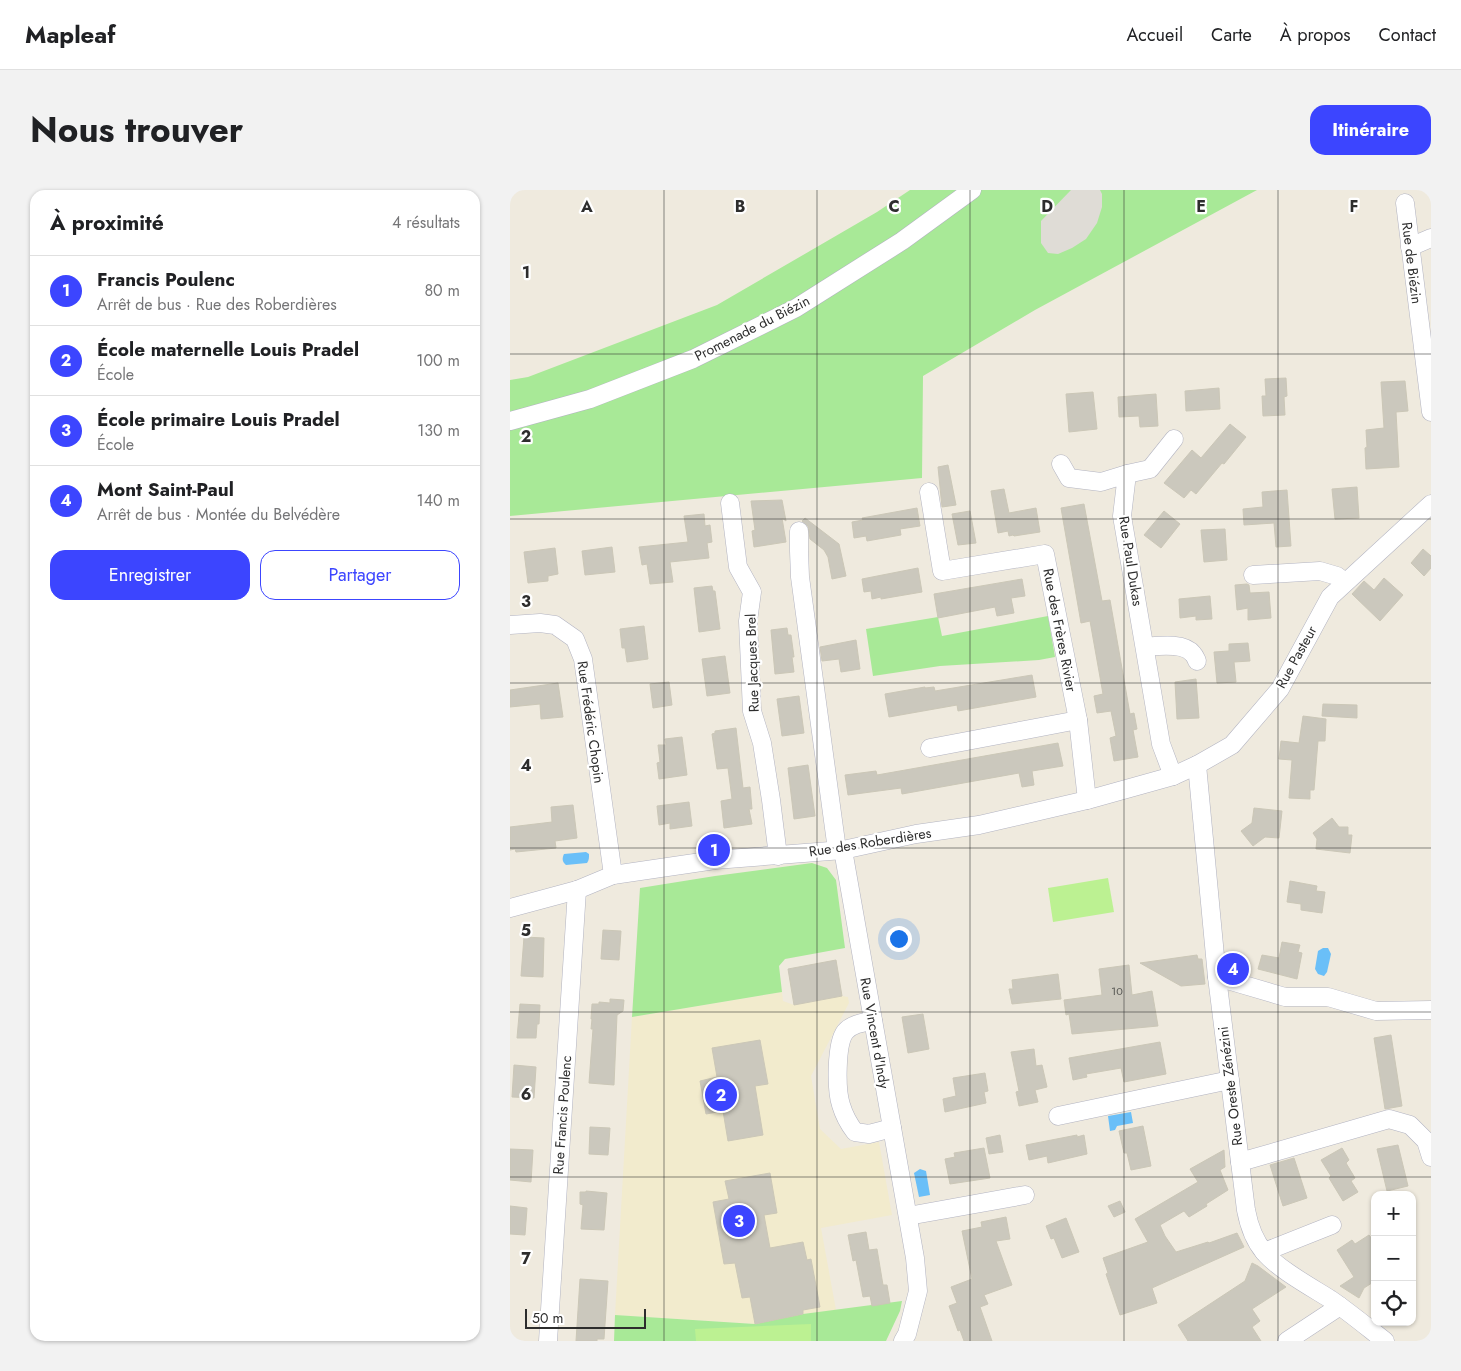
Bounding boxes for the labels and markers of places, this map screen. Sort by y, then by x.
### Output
pin: 1 [698,831,730,869]
pin: 4 [1217,950,1249,988]
pin: 2 [705,1076,737,1114]
pin: 3 [723,1202,755,1240]

